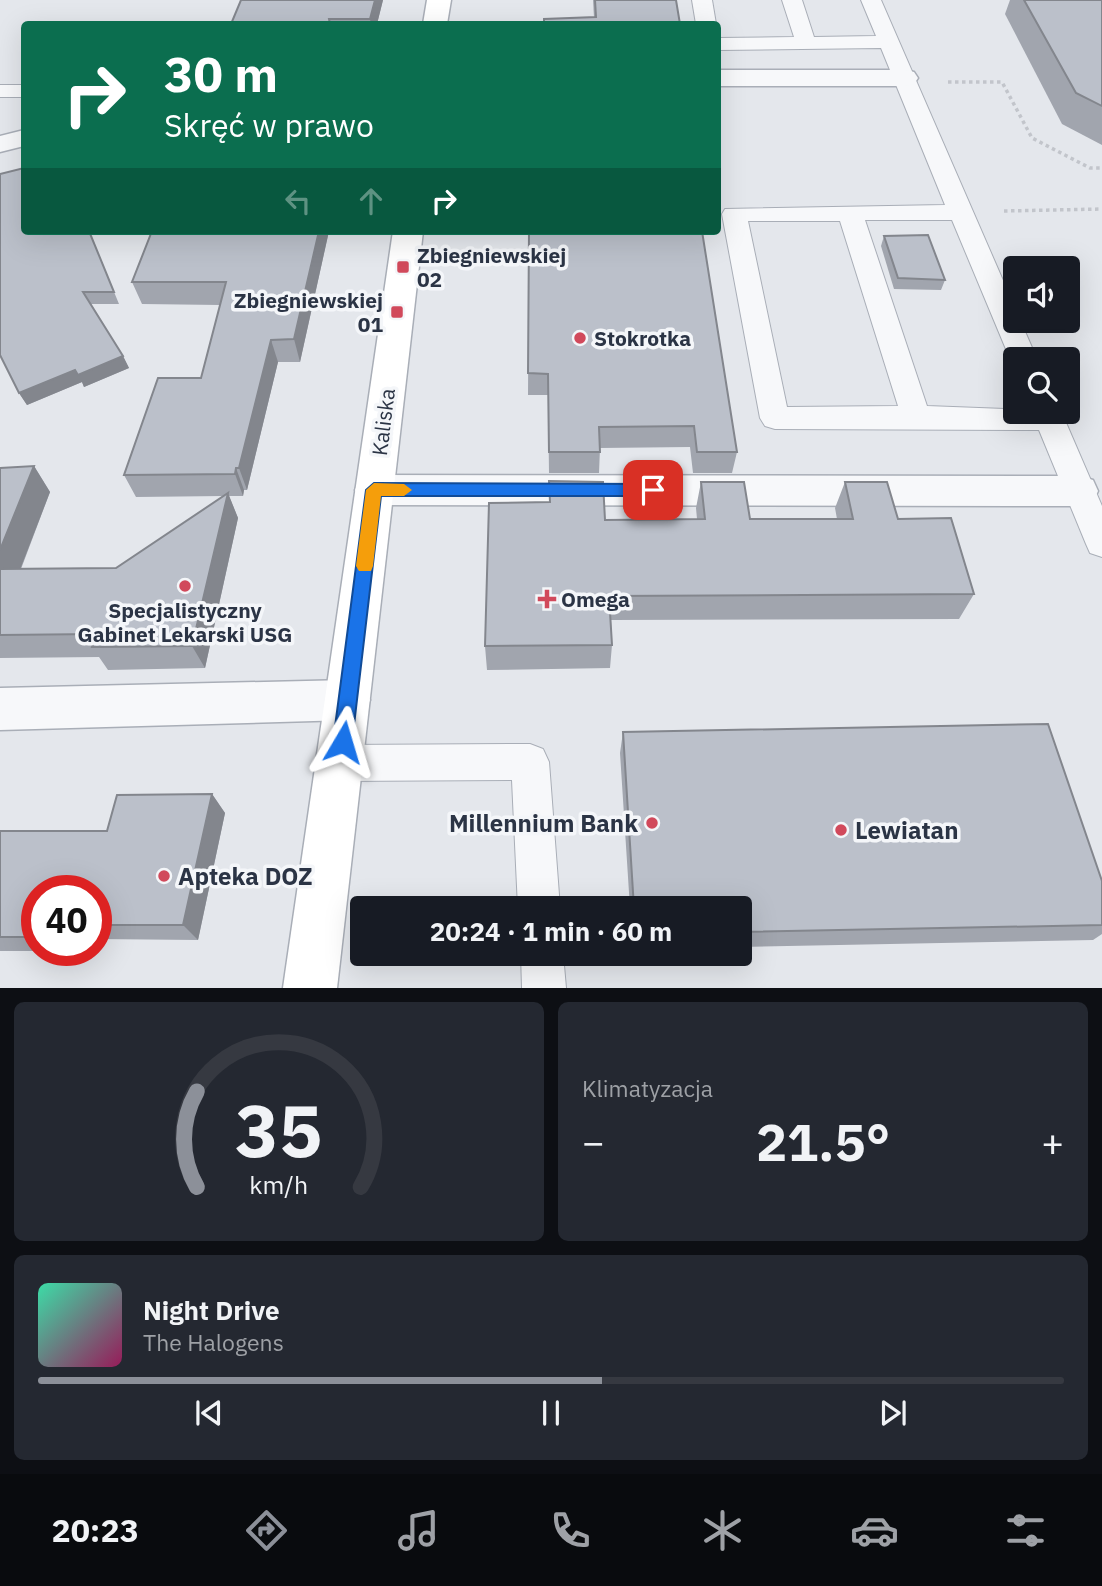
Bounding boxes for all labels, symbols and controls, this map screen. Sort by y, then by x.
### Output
text: 30 m [164,42,278,105]
icon: right [49,49,140,140]
text: Skręć w prawo [164,104,374,146]
icon: left [279,182,317,220]
icon: ahead [352,182,390,220]
icon: right [425,182,463,220]
place label: Zbiegniewskiej 02 [417,241,566,293]
map controls [1003,256,1080,424]
button: sound [1003,256,1080,333]
marker: Zbiegniewskiej 02 [395,259,411,275]
place label: Zbiegniewskiej 01 [234,286,383,338]
marker: Zbiegniewskiej 01 [389,304,405,320]
place label: Stokrotka [594,324,691,352]
marker: Stokrotka [572,330,588,346]
button: search [1003,347,1080,424]
street label: Kaliska [365,387,401,457]
pin [623,460,683,520]
icon: arrive [634,471,672,509]
marker: Specjalistyczny Gabinet Lekarski USG [177,578,193,594]
place label: Omega [561,585,630,613]
marker: Omega [539,591,555,607]
place label: Specjalistyczny Gabinet Lekarski USG [78,596,292,648]
position arrow [306,705,380,779]
place label: Millennium Bank [449,807,638,839]
place label: Lewiatan [855,814,959,846]
marker: Millennium Bank [644,815,660,831]
marker: Lewiatan [833,822,849,838]
place label: Apteka DOZ [178,860,313,892]
marker: Apteka DOZ [156,868,172,884]
speed limit sign: 40 [21,875,112,966]
text: 20:24 · 1 min · 60 m [430,914,672,948]
text: Klimatyzacja [582,1073,713,1103]
text: 35 [235,1083,323,1178]
text: 21.5° [756,1108,890,1175]
text: − [582,1117,605,1166]
text: + [1041,1117,1064,1166]
text: km/h [250,1168,308,1201]
text: Night Drive [143,1293,280,1327]
text: The Halogens [143,1327,284,1357]
icon: previous [190,1394,228,1432]
icon: pause [532,1394,570,1432]
icon: next [874,1394,912,1432]
icon: directions [242,1506,291,1555]
icon: music [394,1506,443,1555]
icon: phone [546,1506,595,1555]
icon: climate [698,1506,747,1555]
icon: car [850,1506,899,1555]
icon: filters [1001,1506,1050,1555]
text: 20:23 [51,1509,139,1551]

